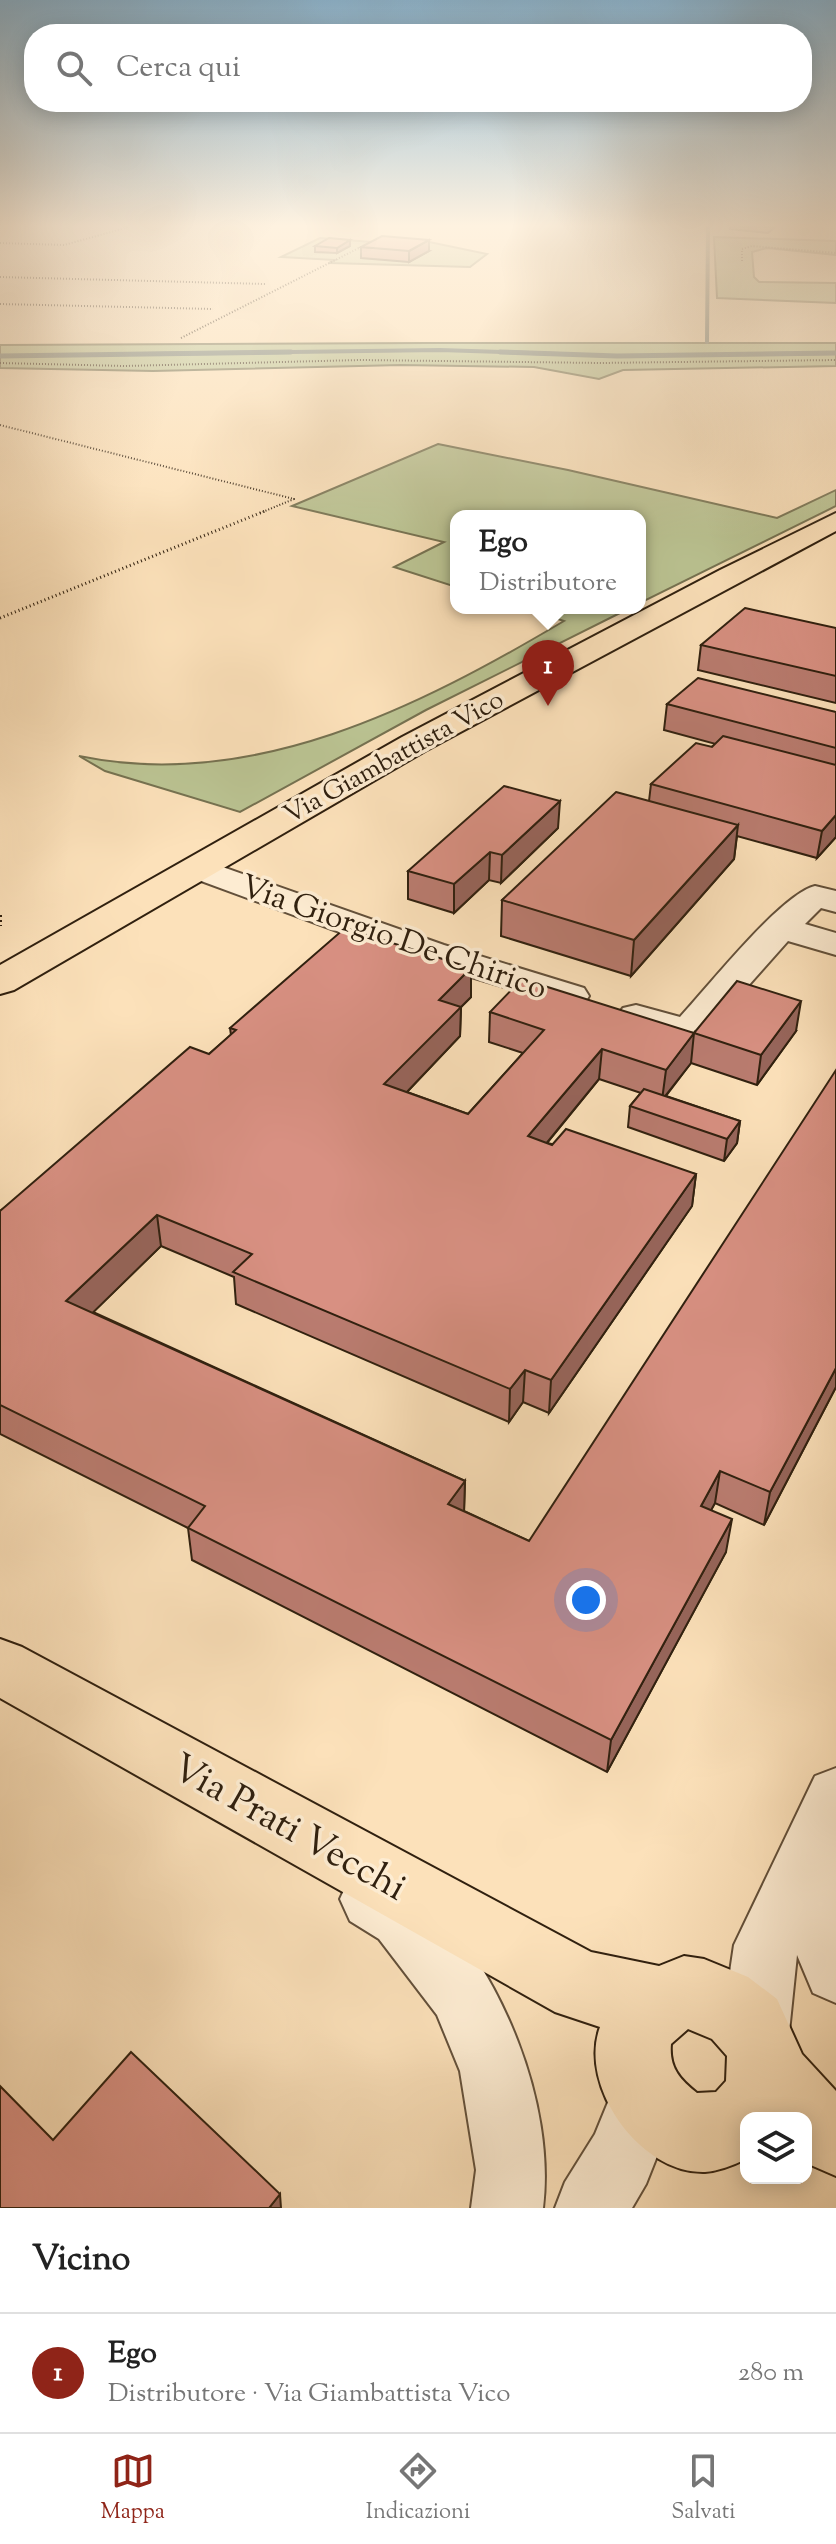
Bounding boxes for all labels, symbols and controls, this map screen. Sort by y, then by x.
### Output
search box [24,24,812,112]
icon: search [52,46,96,90]
text: Cerca qui [116,47,241,90]
popup [450,510,646,614]
text: Ego [479,522,528,565]
text: Distributore [479,565,617,602]
pin: 1 [522,640,574,706]
street label: Via Giambattista Vico [277,682,511,834]
street label: Via Giorgio De Chirico [234,865,553,1013]
your location [566,1580,606,1620]
street label: Via Prati Vecchi [161,1743,415,1916]
map controls [740,2112,812,2184]
button: layers [740,2112,812,2184]
text: Vicino [32,2236,130,2285]
text: Ego [108,2333,157,2376]
text: 1 [54,2355,62,2392]
text: 280 m [738,2355,804,2392]
text: Distributore · Via Giambattista Vico [108,2376,510,2413]
tab: Mappa [100,2449,165,2529]
tab: Indicazioni [366,2449,470,2529]
tab: Salvati [671,2449,736,2529]

